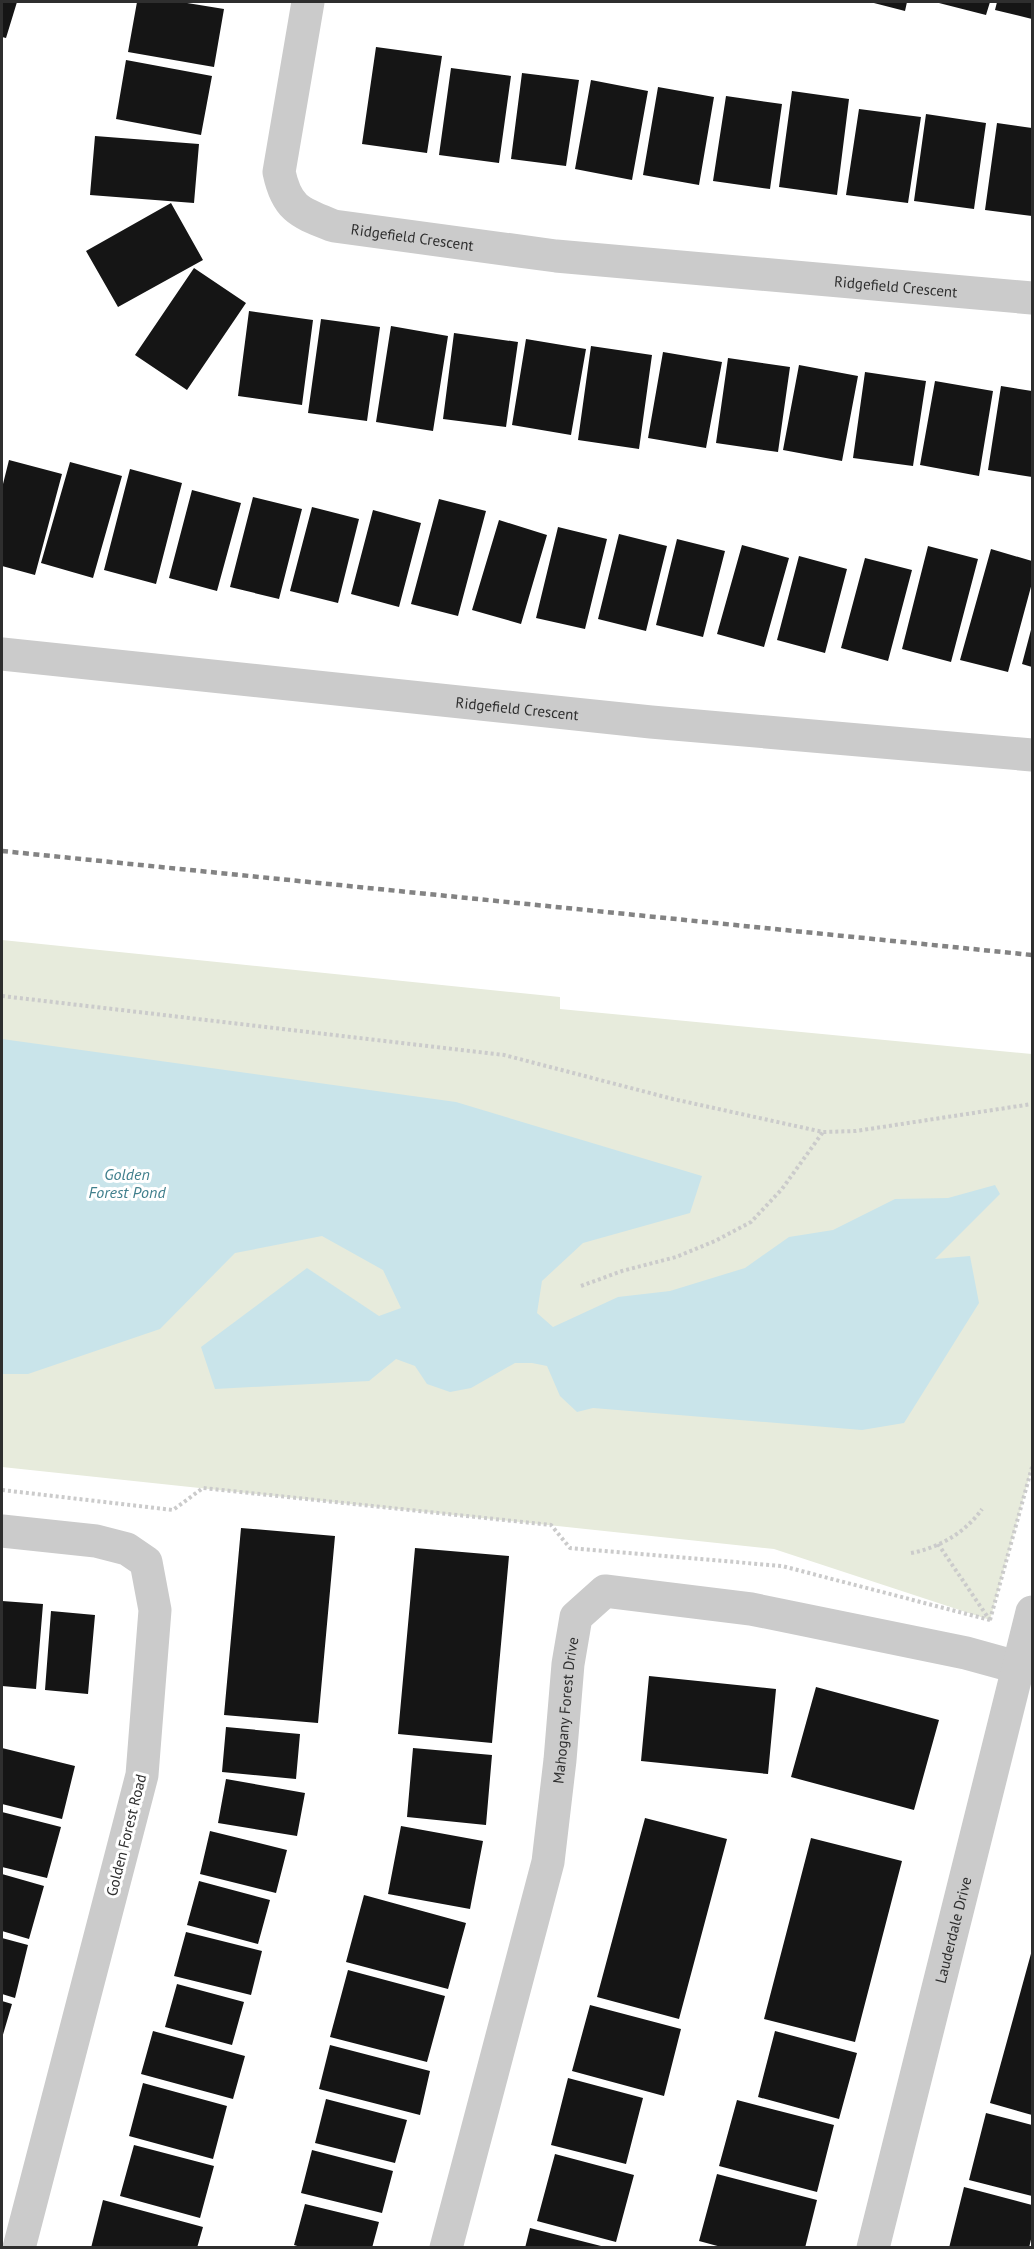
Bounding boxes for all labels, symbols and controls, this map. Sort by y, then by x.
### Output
street label: Ridgefield Crescent [350,219,475,254]
street label: Ridgefield Crescent [833,271,958,301]
street label: Ridgefield Crescent [455,692,580,724]
water label: Golden Forest Pond [88,1164,166,1202]
street label: Mahogany Forest Drive [548,1635,582,1785]
street label: Golden Forest Road [102,1772,150,1898]
street label: Lauderdale Drive [930,1875,975,1985]

